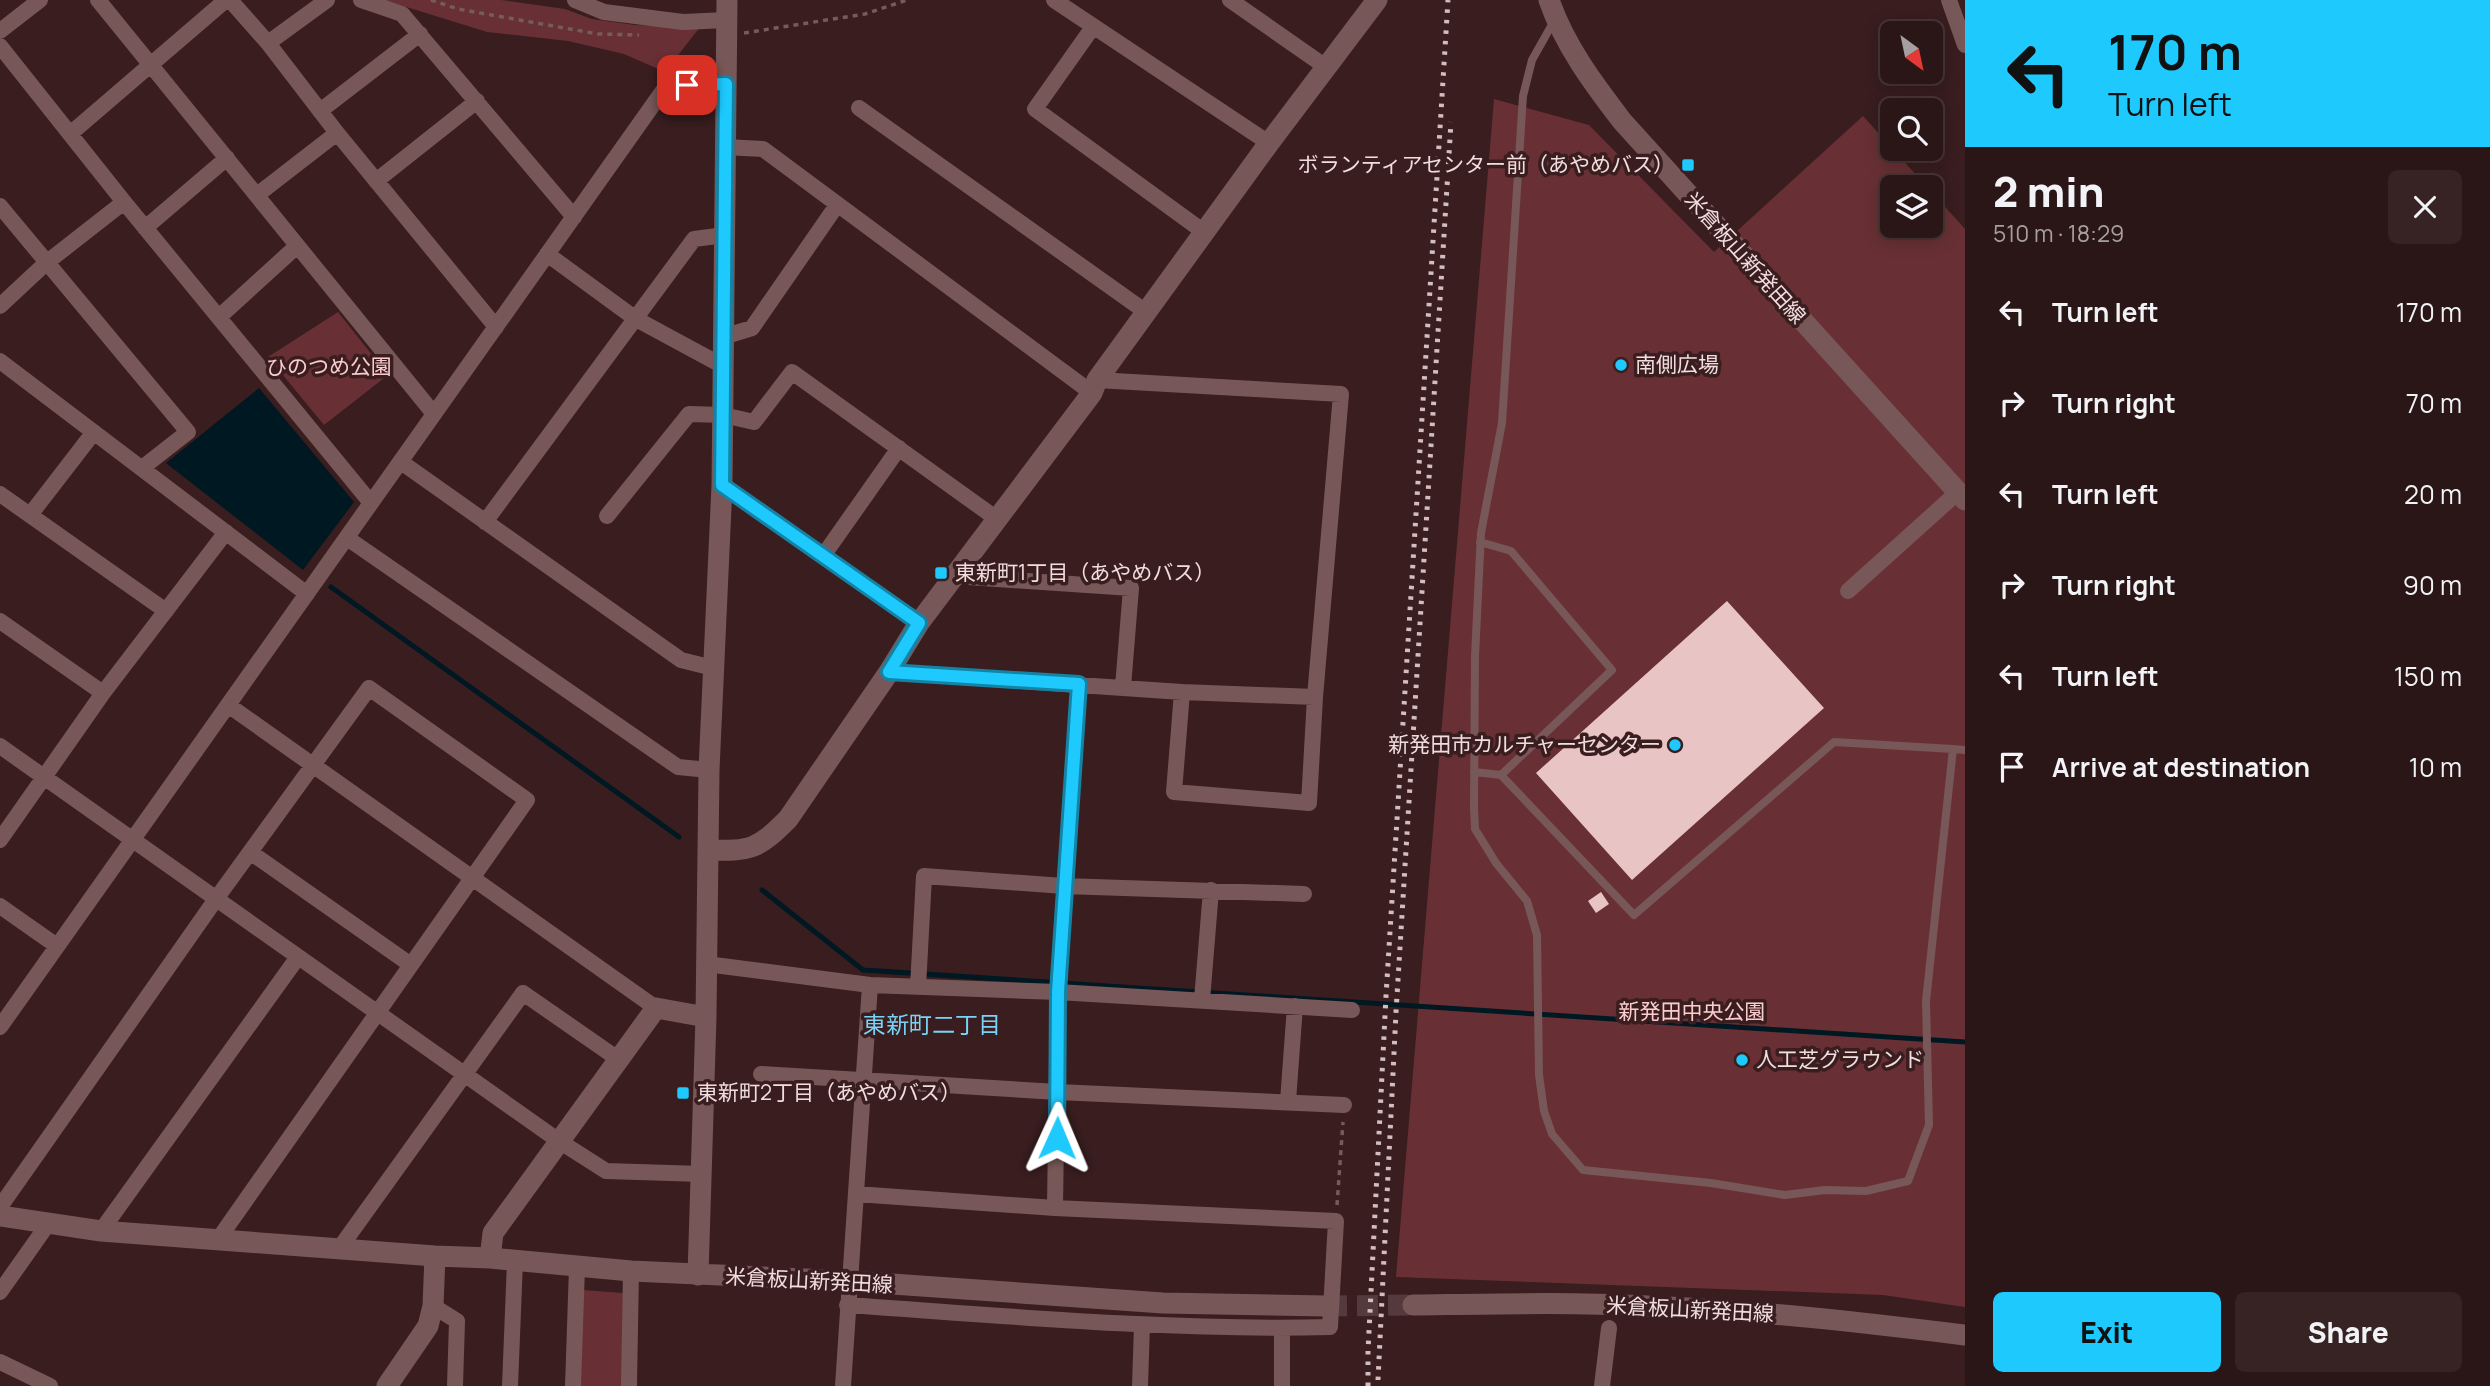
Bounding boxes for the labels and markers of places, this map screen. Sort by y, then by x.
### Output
pin [657,55,717,115]
place label: ボランティアセンター前（あやめバス） [1298,150,1674,178]
marker: ボランティアセンター前（あやめバス） [1680,157,1696,173]
place label: 南側広場 [1635,350,1719,378]
marker: 南側広場 [1613,357,1629,373]
place label: 東新町1丁目（あやめバス） [955,558,1215,586]
marker: 東新町1丁目（あやめバス） [933,565,949,581]
place label: 新発田市カルチャーセンター [1388,730,1661,758]
marker: 新発田市カルチャーセンター [1667,737,1683,753]
place label: 人工芝グラウンド [1756,1045,1924,1073]
marker: 人工芝グラウンド [1734,1052,1750,1068]
place label: 東新町2丁目（あやめバス） [697,1078,961,1106]
marker: 東新町2丁目（あやめバス） [675,1085,691,1101]

